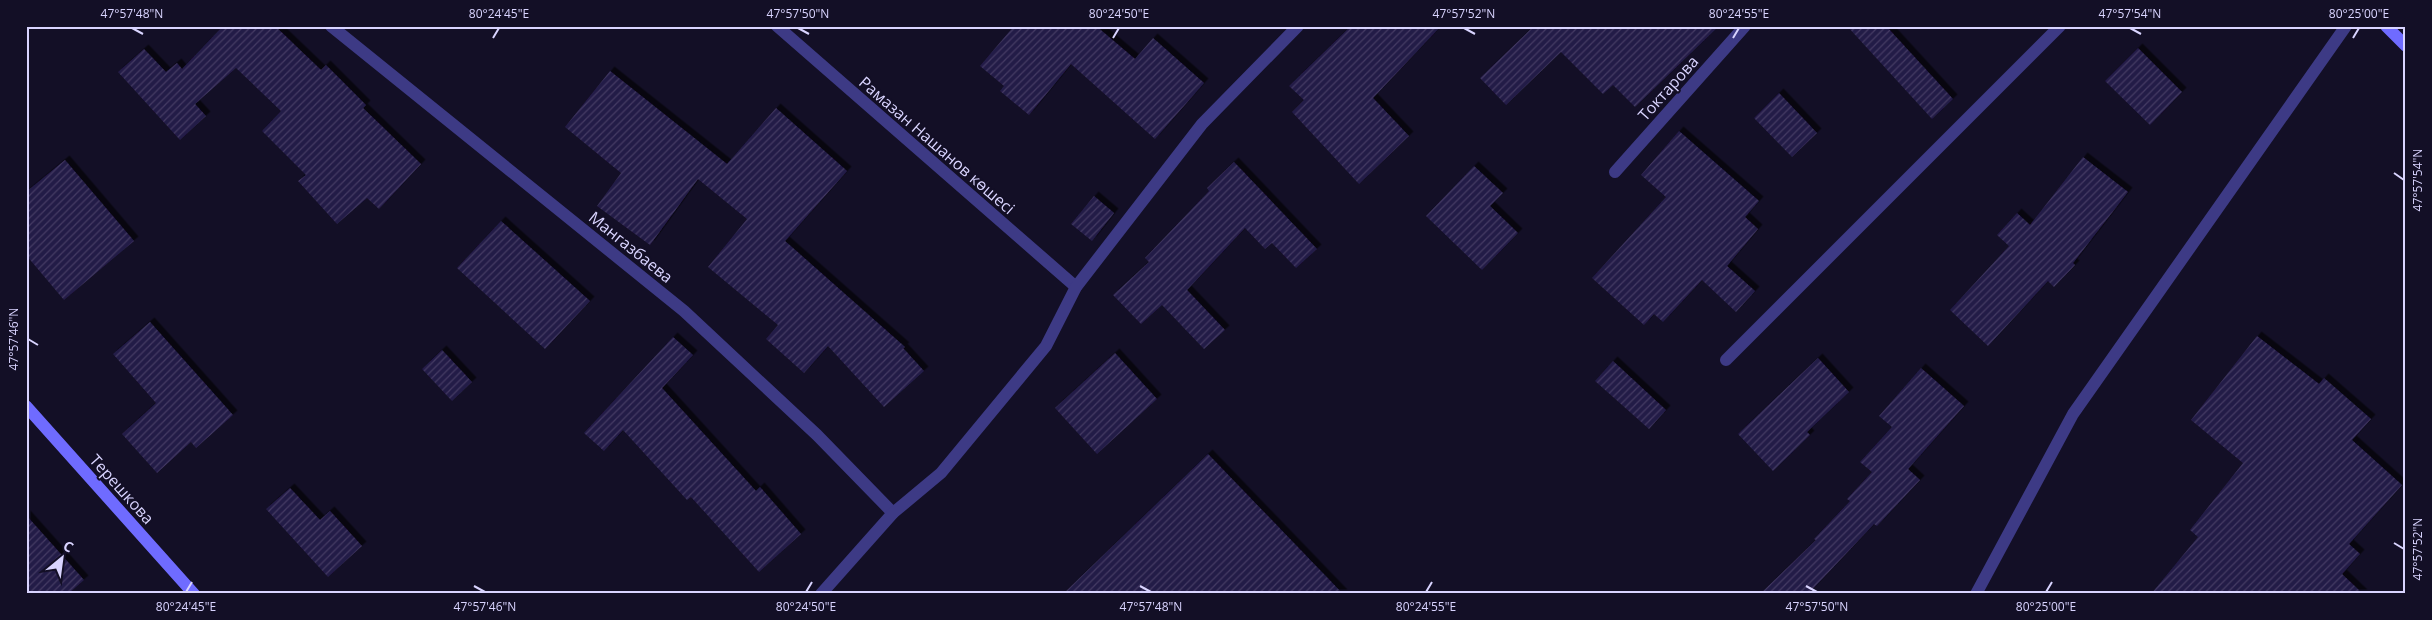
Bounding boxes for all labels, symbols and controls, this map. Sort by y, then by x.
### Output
text: 47°57'48"N [101,5,163,22]
text: 80°24'45"E [469,5,529,22]
text: 47°57'50"N [767,5,829,22]
text: 80°24'50"E [1089,5,1149,22]
text: 47°57'52"N [1433,5,1495,22]
text: 80°24'55"E [1709,5,1769,22]
text: 47°57'54"N [2099,5,2161,22]
text: 80°25'00"E [2329,5,2389,22]
street label: Токтарова [1633,51,1703,125]
street label: Рамазан Нашанов көшесі [854,71,1020,219]
text: 47°57'54"N [2409,149,2426,211]
street label: Мангазбаева [584,206,678,288]
text: 47°57'46"N [5,308,22,370]
street label: Терешкова [85,449,159,529]
text: 47°57'52"N [2409,518,2426,580]
north arrow [38,532,88,582]
text: С [60,536,77,557]
text: 80°24'45"E [156,598,216,615]
text: 47°57'46"N [454,598,516,615]
text: 80°24'50"E [776,598,836,615]
text: 47°57'48"N [1120,598,1182,615]
text: 80°24'55"E [1396,598,1456,615]
text: 47°57'50"N [1786,598,1848,615]
text: 80°25'00"E [2016,598,2076,615]

